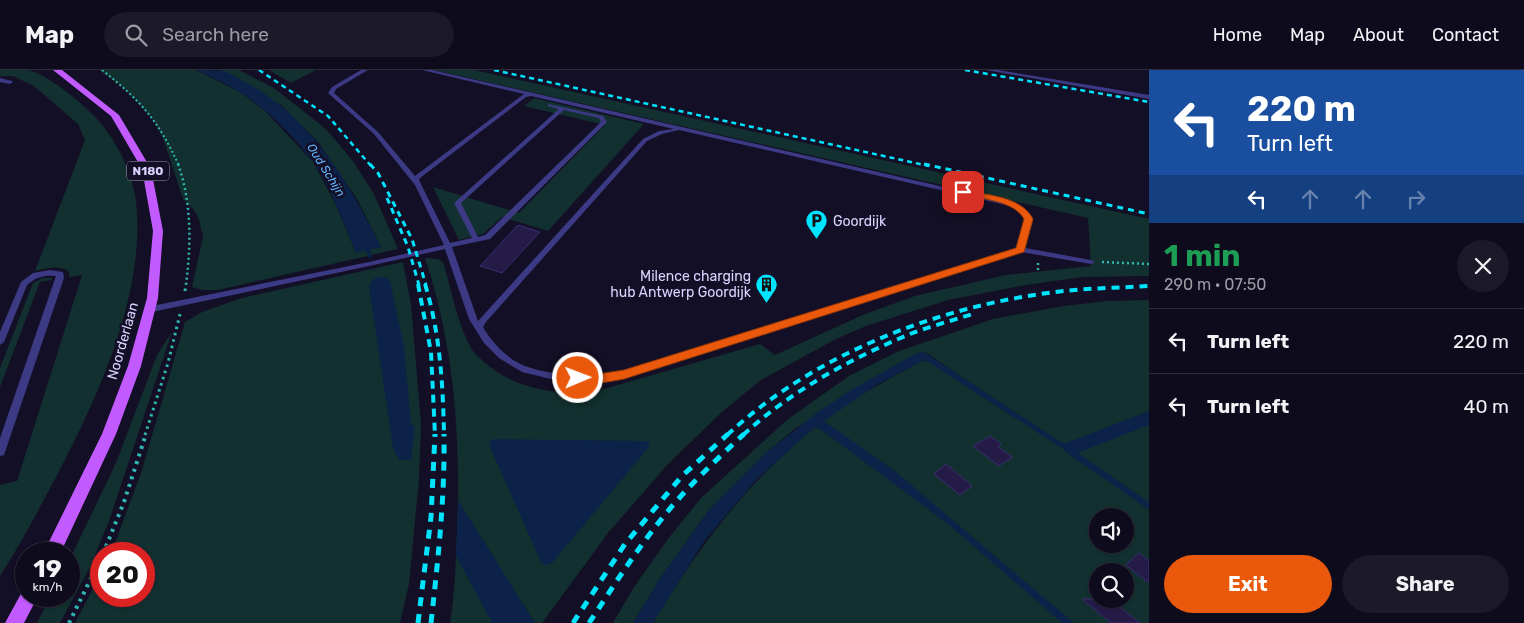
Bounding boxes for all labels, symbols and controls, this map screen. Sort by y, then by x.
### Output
search box [104,12,454,57]
text: Map [25,21,74,49]
icon: search [122,21,150,49]
text: Search here [162,23,269,46]
text: Home [1213,24,1262,46]
text: Map [1290,24,1325,46]
text: About [1353,24,1404,46]
text: Contact [1432,24,1499,46]
text: 220 m [1247,88,1356,130]
icon: left [1164,90,1229,155]
text: Turn left [1247,130,1333,157]
water label: Oud Schijn [304,141,348,199]
road number: N180 [127,162,169,180]
pin [942,171,984,213]
icon: arrive [949,178,977,206]
icon: left [1243,185,1271,213]
icon: ahead [1296,185,1324,213]
icon: ahead [1349,185,1377,213]
icon: right [1402,185,1430,213]
parking icon: Goordijk [805,209,829,240]
place label: Goordijk [833,213,887,230]
text: 1 min [1164,238,1241,274]
button: close [1457,240,1509,292]
place label: Milence charging hub Antwerp Goordijk [610,268,752,301]
building icon: Milence charging hub Antwerp Goordijk [755,272,779,303]
text: 290 m · 07:50 [1164,275,1266,294]
street label: Noorderlaan [104,300,142,382]
icon: left [1164,327,1192,355]
text: Turn left [1207,330,1289,353]
text: 220 m [1453,330,1509,353]
position arrow [551,351,603,403]
icon: left [1164,392,1192,420]
text: Turn left [1207,395,1289,418]
text: 40 m [1464,395,1509,418]
map controls [1089,508,1134,608]
button: sound [1089,508,1134,553]
speed limit sign: 20 [90,542,155,607]
text: 19 [33,554,62,583]
button: Exit [1164,555,1332,613]
button: Share [1342,555,1509,613]
button: search [1089,563,1134,608]
text: km/h [33,580,62,594]

